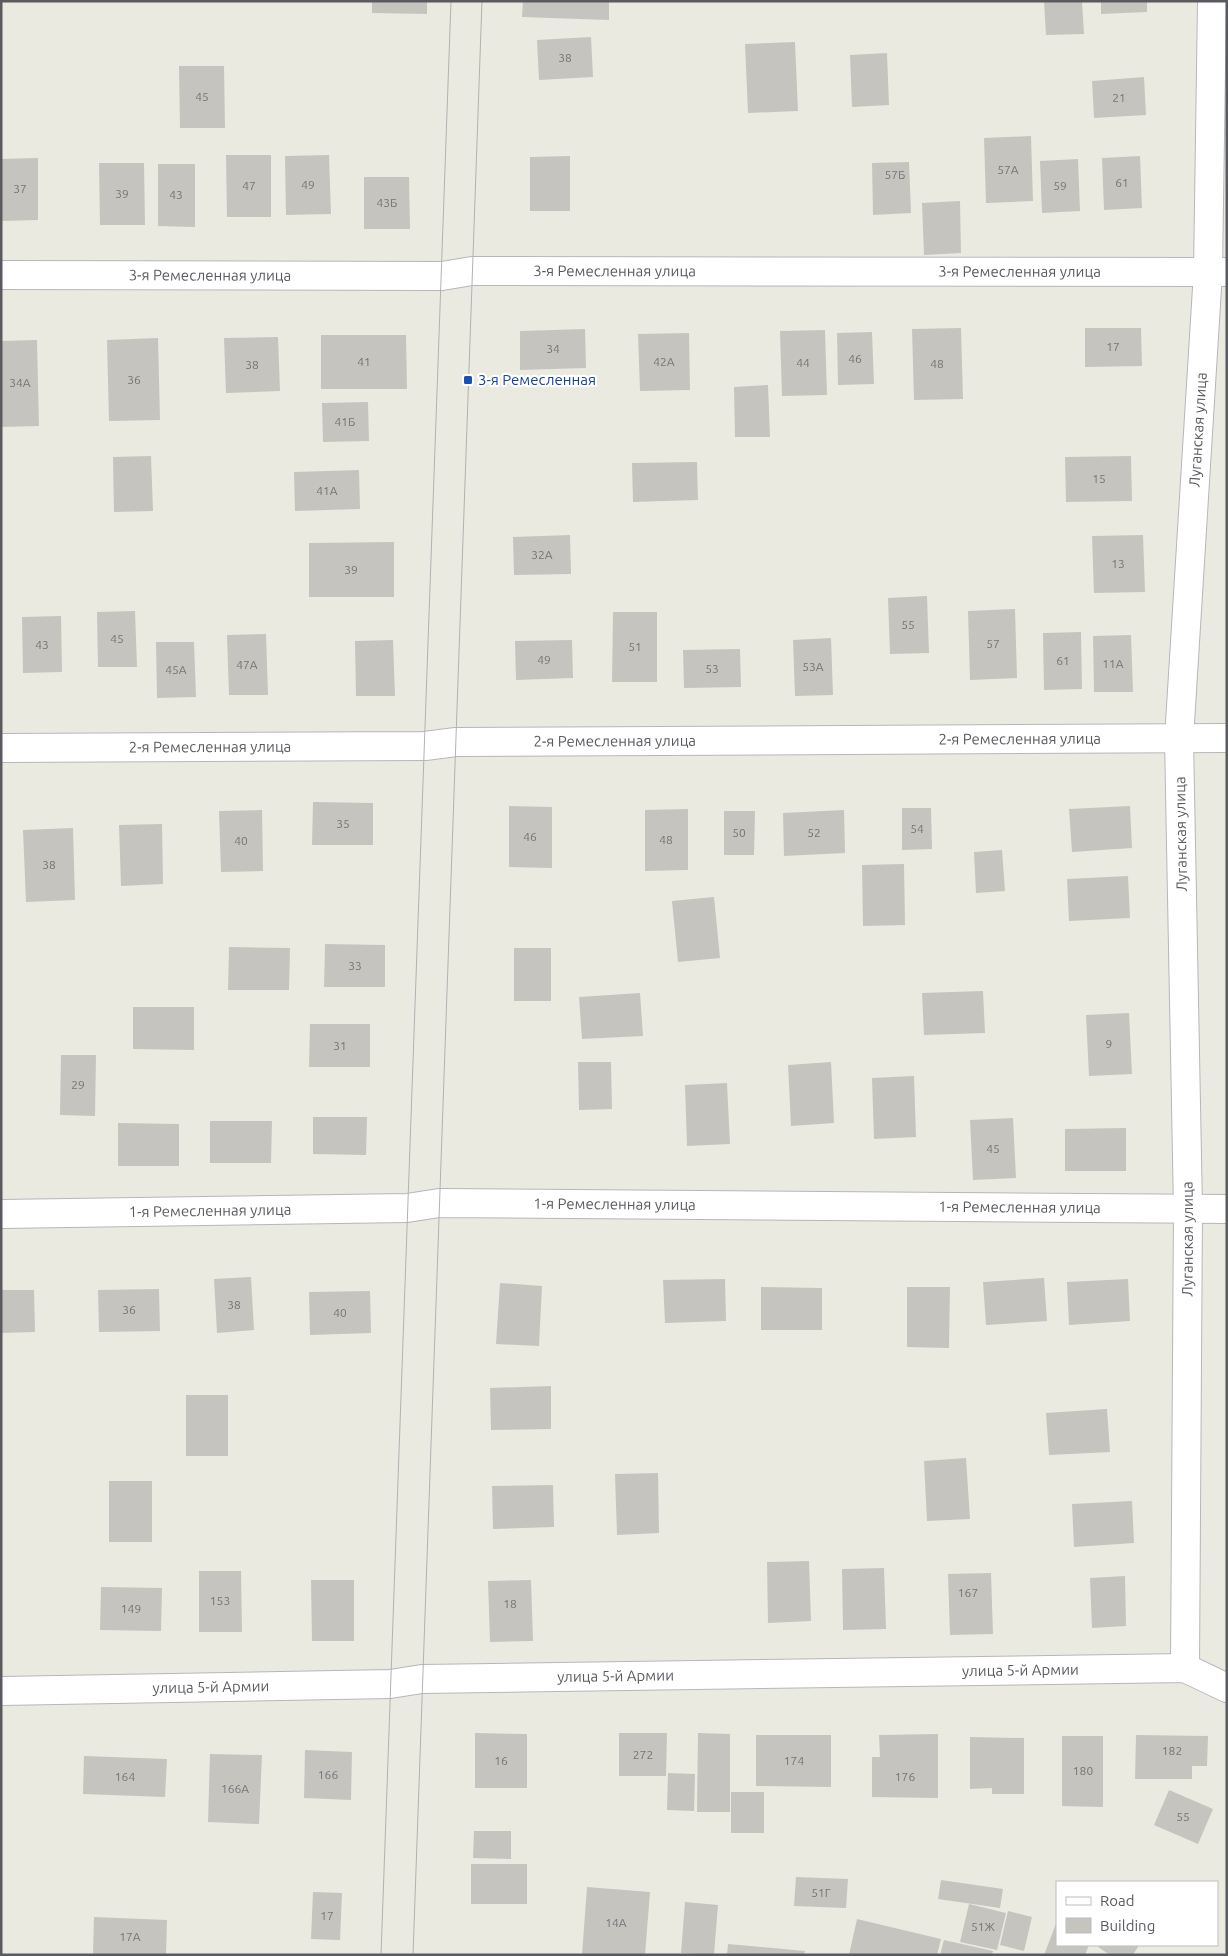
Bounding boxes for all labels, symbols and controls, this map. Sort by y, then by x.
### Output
house number: 38 [558,51,572,64]
house number: 45 [195,90,209,103]
house number: 21 [1112,91,1126,104]
house number: 57А [997,163,1019,176]
house number: 57Б [885,168,905,181]
house number: 61 [1115,176,1129,189]
house number: 49 [301,178,315,191]
house number: 47 [242,179,256,192]
house number: 59 [1053,179,1067,192]
house number: 37 [13,182,27,195]
house number: 39 [115,187,129,200]
house number: 43 [169,188,183,201]
house number: 43Б [377,196,397,209]
street label: 3-я Ремесленная улица [533,262,696,279]
street label: 3-я Ремесленная улица [938,263,1101,280]
street label: 3-я Ремесленная улица [129,266,291,284]
house number: 17 [1106,340,1120,353]
house number: 34 [546,342,560,355]
house number: 46 [848,352,862,365]
house number: 41 [357,355,371,368]
house number: 42А [653,355,675,368]
house number: 44 [796,356,810,369]
house number: 48 [930,357,944,370]
house number: 38 [245,358,259,371]
place label: 3-я Ремесленная [478,371,596,388]
street label: Луганская улица [1186,372,1210,488]
house number: 36 [127,373,141,386]
marker: 3-я Ремесленная [462,374,474,386]
house number: 34А [9,376,31,389]
house number: 41Б [335,415,355,428]
house number: 15 [1092,472,1106,485]
house number: 41А [316,484,338,497]
house number: 32А [531,548,553,561]
house number: 13 [1111,557,1125,570]
house number: 39 [344,563,358,576]
house number: 55 [901,618,915,631]
house number: 45 [110,632,124,645]
house number: 57 [986,637,1000,650]
house number: 43 [35,638,49,651]
house number: 51 [628,640,642,653]
house number: 49 [537,653,551,666]
house number: 61 [1056,654,1070,667]
house number: 11А [1102,657,1124,670]
house number: 47А [236,658,258,671]
house number: 53А [802,660,824,673]
house number: 53 [705,662,719,675]
house number: 45А [165,663,187,676]
street label: 2-я Ремесленная улица [938,730,1101,747]
street label: 2-я Ремесленная улица [533,732,696,750]
street label: 2-я Ремесленная улица [129,738,291,755]
street label: Луганская улица [1171,776,1190,892]
house number: 35 [336,817,350,830]
house number: 54 [910,822,924,835]
house number: 50 [732,826,746,839]
house number: 52 [807,826,821,839]
house number: 46 [523,830,537,843]
house number: 48 [659,833,673,846]
house number: 40 [234,834,248,847]
house number: 38 [42,858,56,871]
house number: 33 [348,959,362,972]
house number: 9 [1106,1037,1112,1050]
house number: 31 [333,1039,347,1052]
house number: 29 [71,1078,85,1091]
house number: 45 [986,1142,1000,1155]
street label: Луганская улица [1178,1181,1196,1297]
street label: 1-я Ремесленная улица [533,1195,696,1213]
street label: 1-я Ремесленная улица [938,1198,1101,1216]
street label: 1-я Ремесленная улица [129,1201,291,1220]
house number: 38 [227,1298,241,1311]
house number: 36 [122,1303,136,1316]
house number: 40 [333,1306,347,1319]
house number: 167 [958,1586,978,1599]
house number: 153 [210,1594,230,1607]
house number: 18 [503,1597,517,1610]
house number: 149 [121,1602,141,1615]
street label: улица 5-й Армии [962,1661,1079,1679]
street label: улица 5-й Армии [557,1666,674,1685]
street label: улица 5-й Армии [152,1677,270,1696]
house number: 182 [1162,1744,1182,1757]
house number: 272 [633,1748,653,1761]
house number: 16 [494,1754,508,1767]
house number: 174 [784,1754,804,1767]
house number: 180 [1073,1764,1093,1777]
house number: 166 [318,1768,338,1781]
house number: 164 [115,1770,135,1783]
house number: 176 [895,1770,915,1783]
house number: 166А [221,1782,249,1795]
house number: 55 [1176,1810,1190,1823]
legend [1056,1881,1218,1946]
house number: 51Г [811,1886,831,1899]
text: Road [1100,1892,1135,1909]
house number: 17 [320,1909,334,1922]
house number: 14А [605,1916,627,1929]
text: Building [1100,1917,1155,1934]
house number: 51Ж [971,1920,996,1933]
house number: 17А [119,1930,141,1943]

